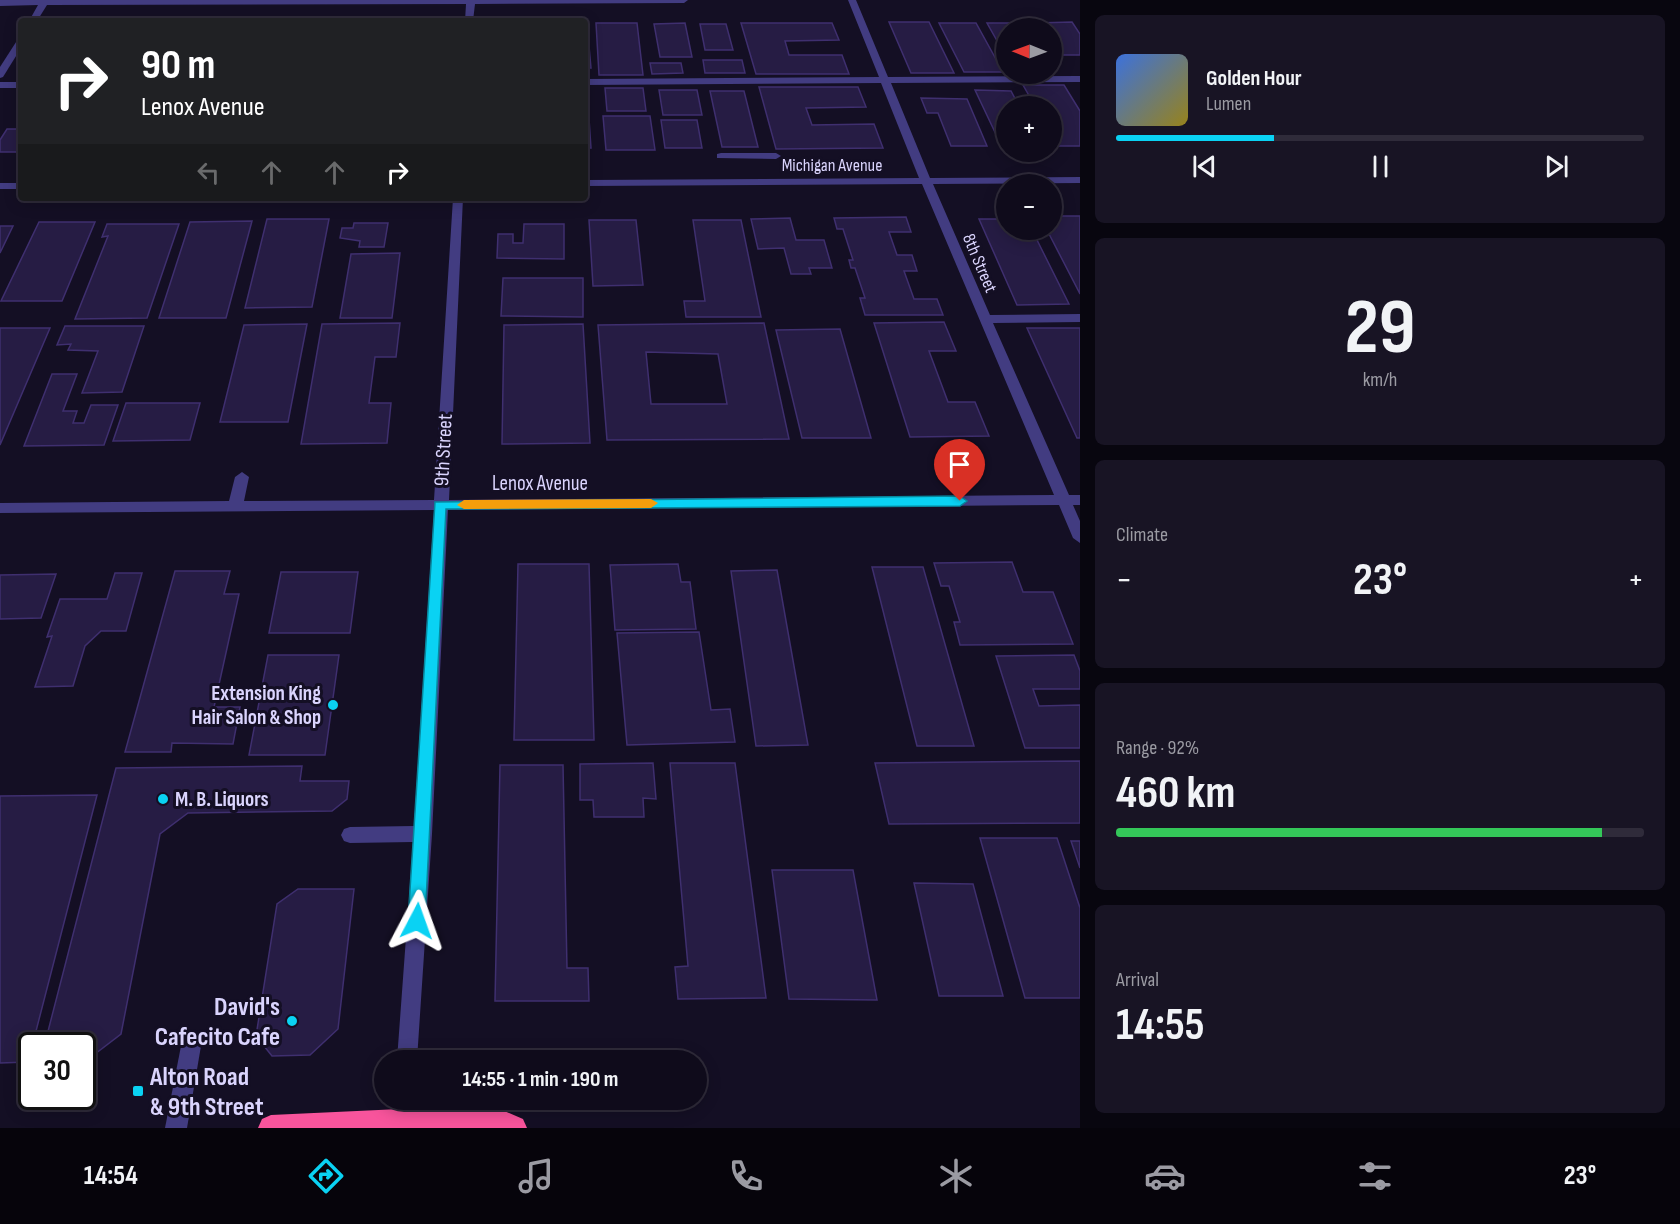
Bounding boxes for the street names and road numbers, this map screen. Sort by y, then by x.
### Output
street label: Michigan Avenue [782,155,882,176]
street label: 8th Street [958,231,1002,296]
street label: 9th Street [429,413,458,487]
street label: Lenox Avenue [492,471,588,496]

